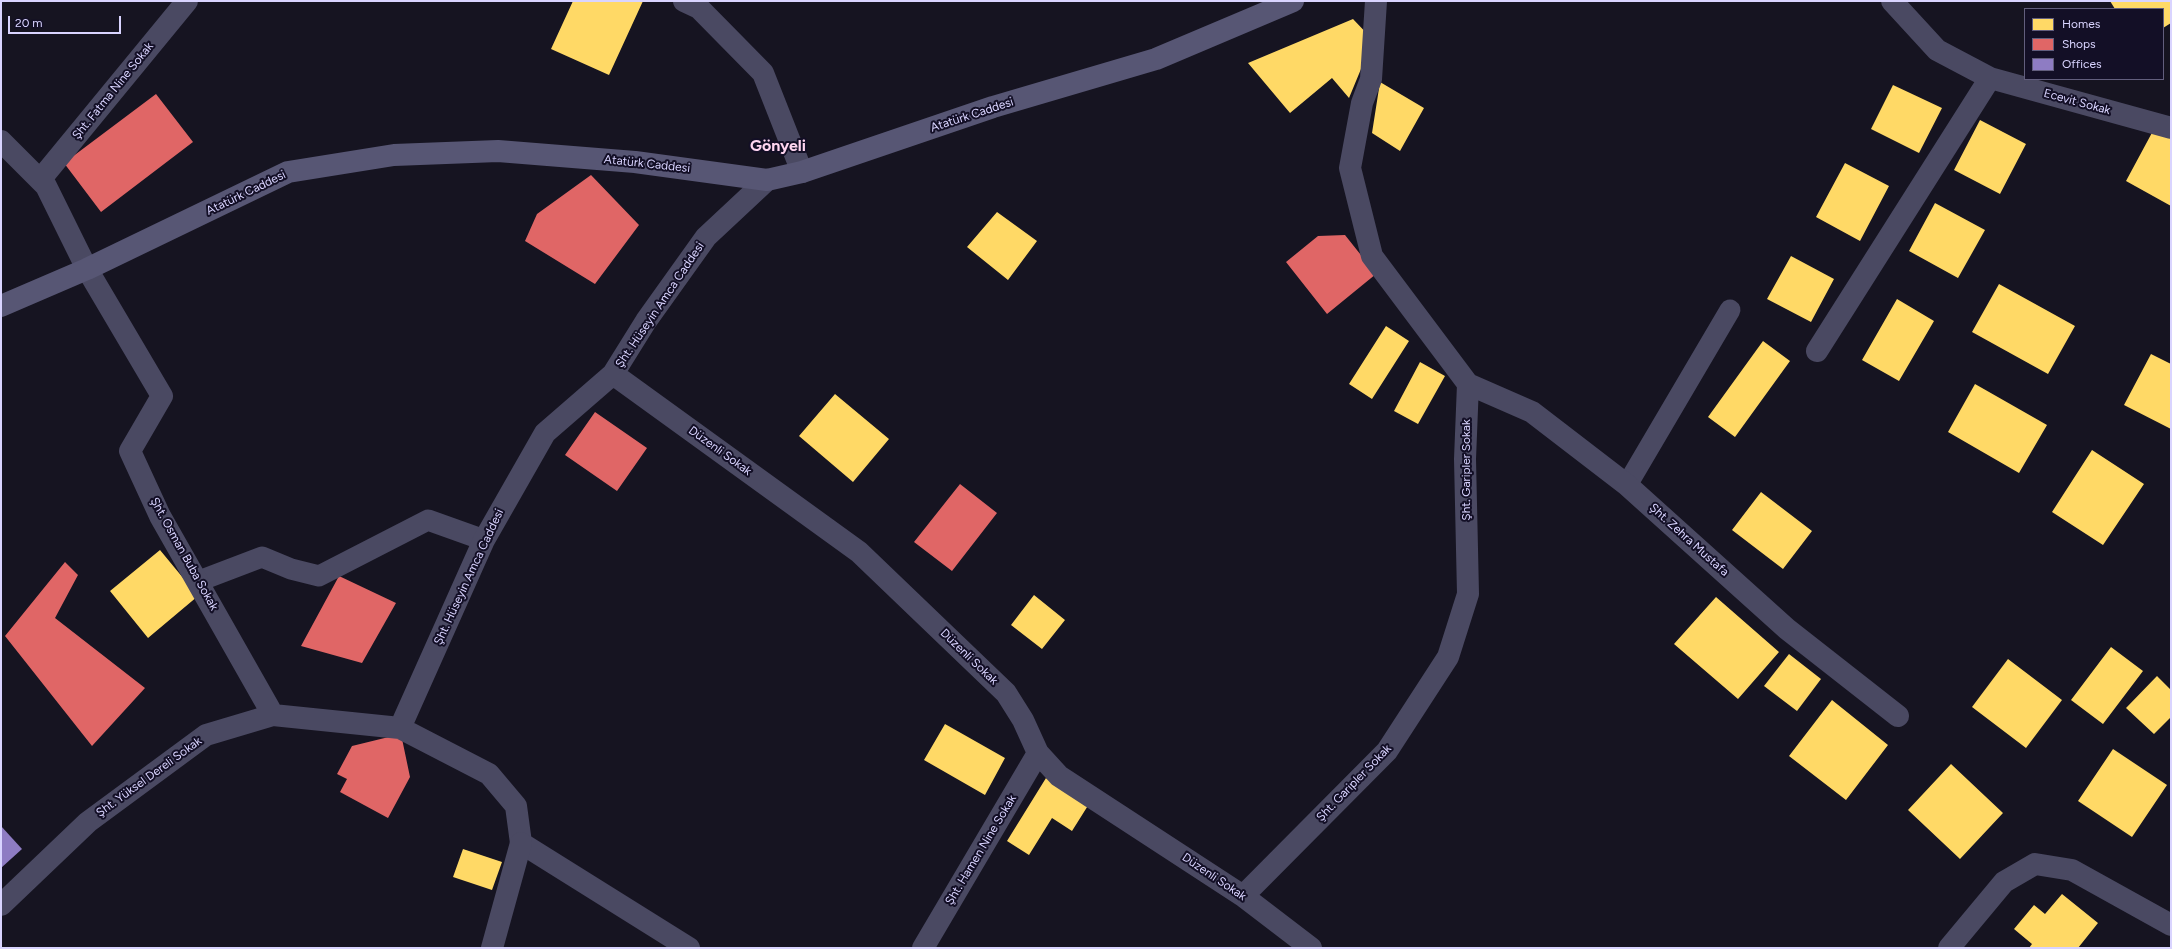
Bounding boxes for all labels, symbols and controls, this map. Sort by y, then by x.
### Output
scale bar [10,8,123,34]
legend [2024,8,2164,80]
text: 20 m [15,16,43,30]
text: Homes [2062,17,2100,31]
text: Shops [2062,37,2096,51]
street label: Şht. Fatma Nine Sokak [69,40,157,142]
text: Offices [2062,57,2102,71]
street label: Ecevit Sokak [2042,86,2112,118]
street label: Atatürk Caddesi [929,95,1015,135]
district label: Gönyeli [750,136,806,156]
street label: Atatürk Caddesi [603,152,691,176]
street label: Atatürk Caddesi [204,168,288,218]
street label: Şht. Hüseyin Amca Caddesi [613,240,707,370]
street label: Şht. Garipler Sokak [1459,419,1473,521]
street label: Düzenli Sokak [686,423,754,479]
street label: Şht. Osman Buba Sokak [147,495,221,613]
street label: Şht. Zehra Mustafa [1646,501,1732,579]
street label: Şht. Hüseyin Amca Caddesi [431,507,507,647]
street label: Düzenli Sokak [937,626,1001,688]
street label: Şht. Yüksel Dereli Sokak [93,734,205,820]
street label: Şht. Garipler Sokak [1314,742,1394,824]
street label: Şht. Hamen Nine Sokak [942,792,1020,908]
street label: Düzenli Sokak [1179,850,1249,904]

